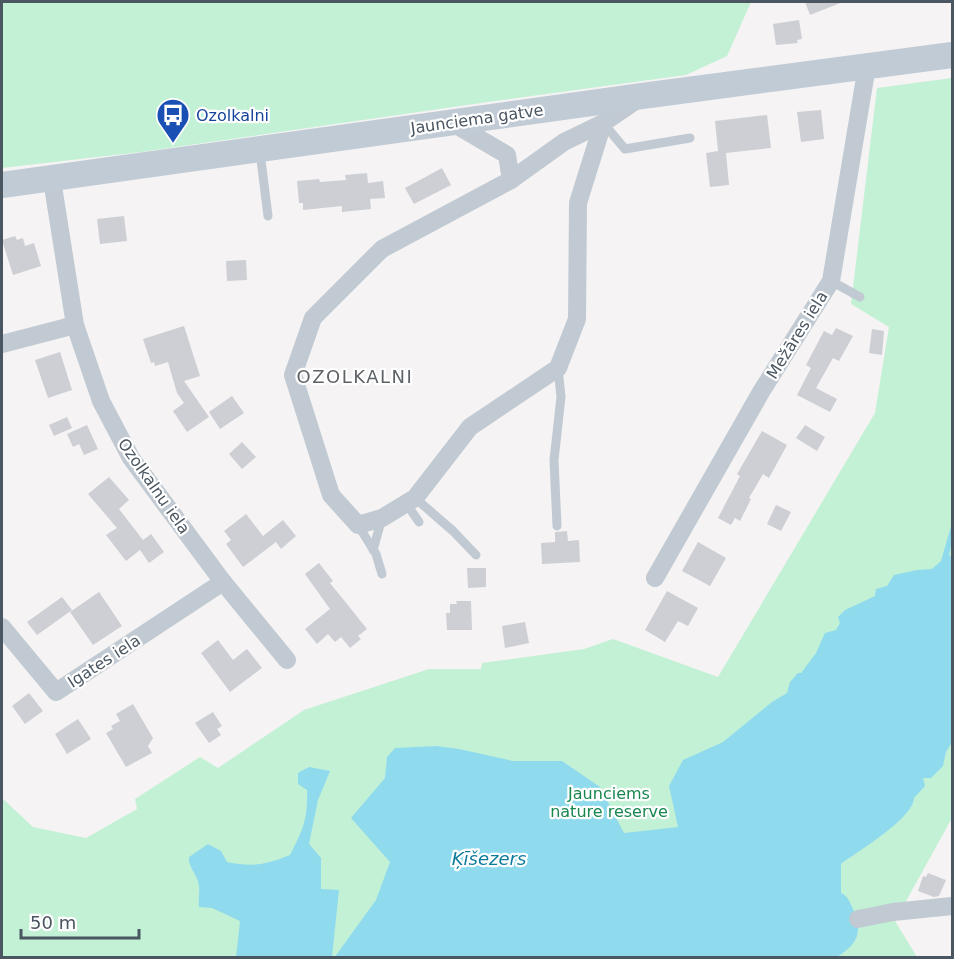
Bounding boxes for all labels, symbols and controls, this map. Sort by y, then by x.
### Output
bus stop icon: Ozolkalni [155,97,191,144]
street label: Jaunciema gatve [408,100,545,138]
place label: Ozolkalni [196,106,269,125]
street label: Mežāres iela [762,288,832,382]
district label: OZOLKALNI [297,366,413,387]
street label: Ozolkalnu iela [114,435,194,537]
street label: Igates iela [64,630,144,692]
park label: Jaunciems nature reserve [550,784,668,821]
water label: Ķīšezers [452,848,526,869]
scale bar [21,902,140,940]
text: 50 m [30,912,76,933]

